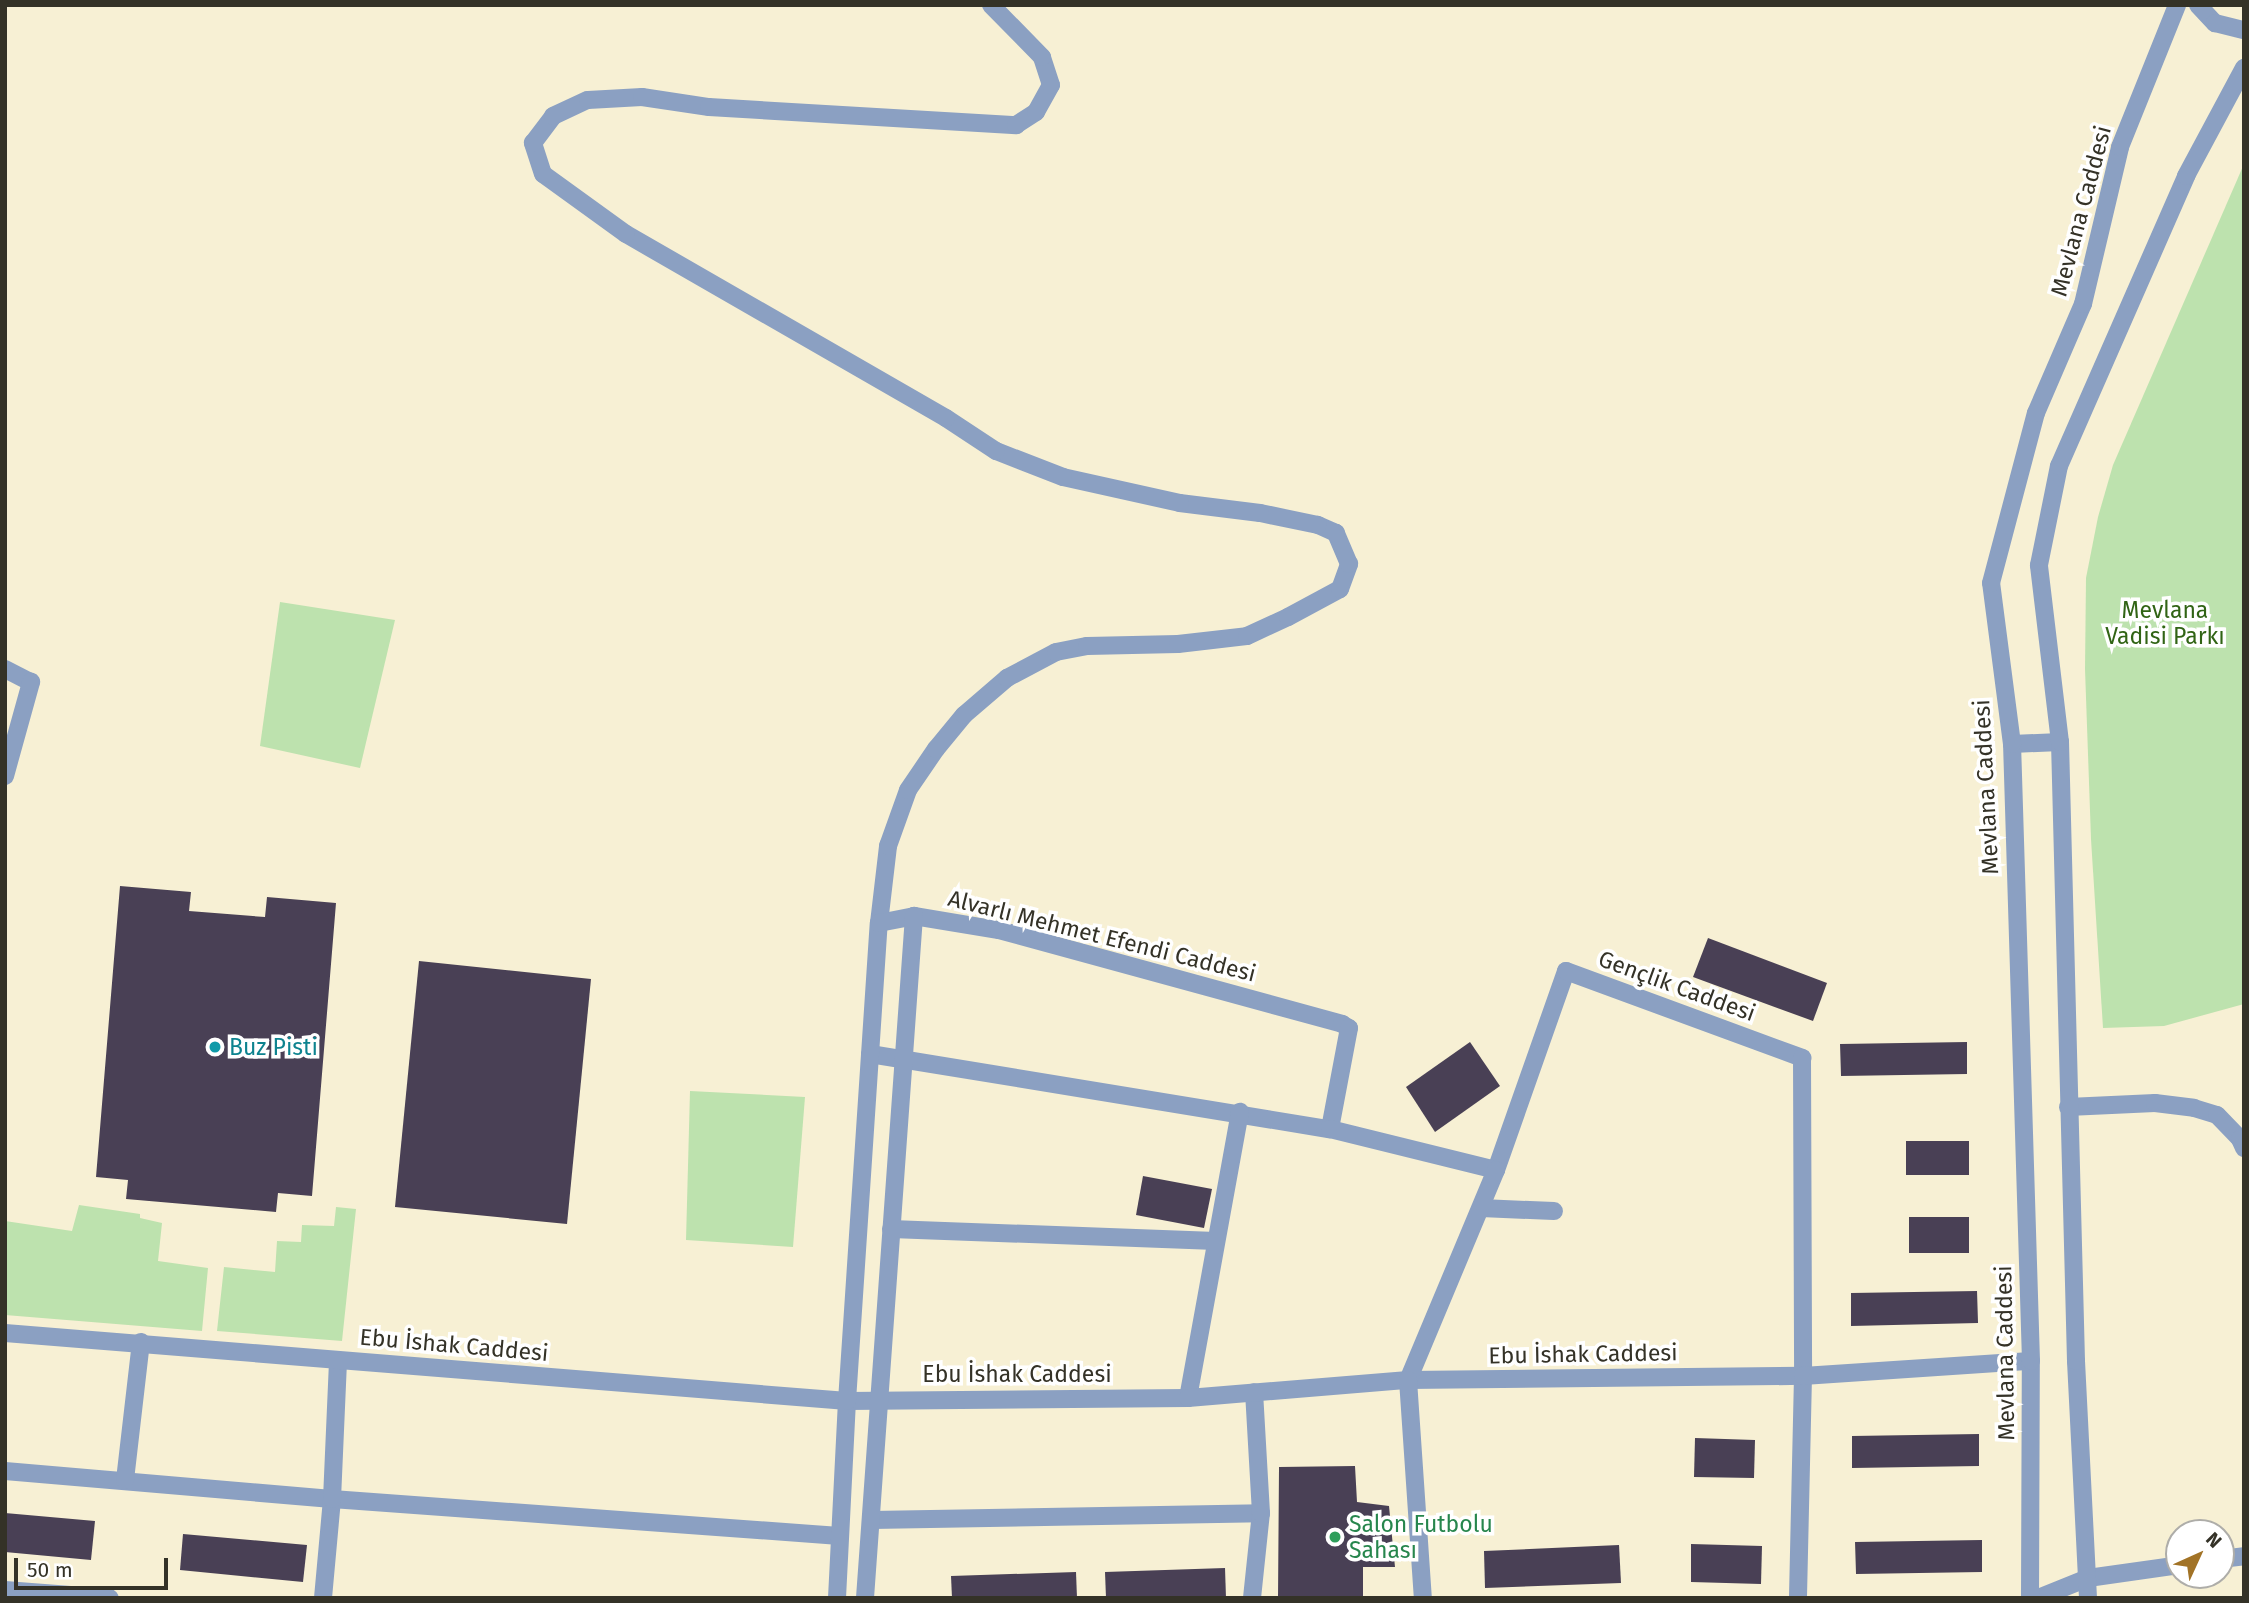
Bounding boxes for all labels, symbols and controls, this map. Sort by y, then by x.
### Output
street label: Mevlana Caddesi [2045,123,2117,299]
park label: Mevlana Vadisi Parkı [2105,596,2225,650]
street label: Mevlana Caddesi [1968,699,2004,875]
street label: Alvarlı Mehmet Efendi Caddesi [945,884,1259,988]
street label: Gençlik Caddesi [1595,945,1759,1027]
place label: Buz Pisti [229,1033,318,1061]
marker: Buz Pisti [207,1039,223,1055]
street label: Mevlana Caddesi [1990,1265,2020,1441]
street label: Ebu İshak Caddesi [359,1323,549,1367]
street label: Ebu İshak Caddesi [1488,1339,1678,1369]
street label: Ebu İshak Caddesi [922,1360,1112,1388]
place label: Salon Futbolu Sahası [1349,1510,1493,1564]
north arrow [2165,1519,2235,1589]
text: N [2201,1528,2226,1553]
marker: Salon Futbolu Sahası [1327,1529,1343,1545]
scale bar [18,1544,172,1588]
text: 50 m [27,1557,73,1583]

